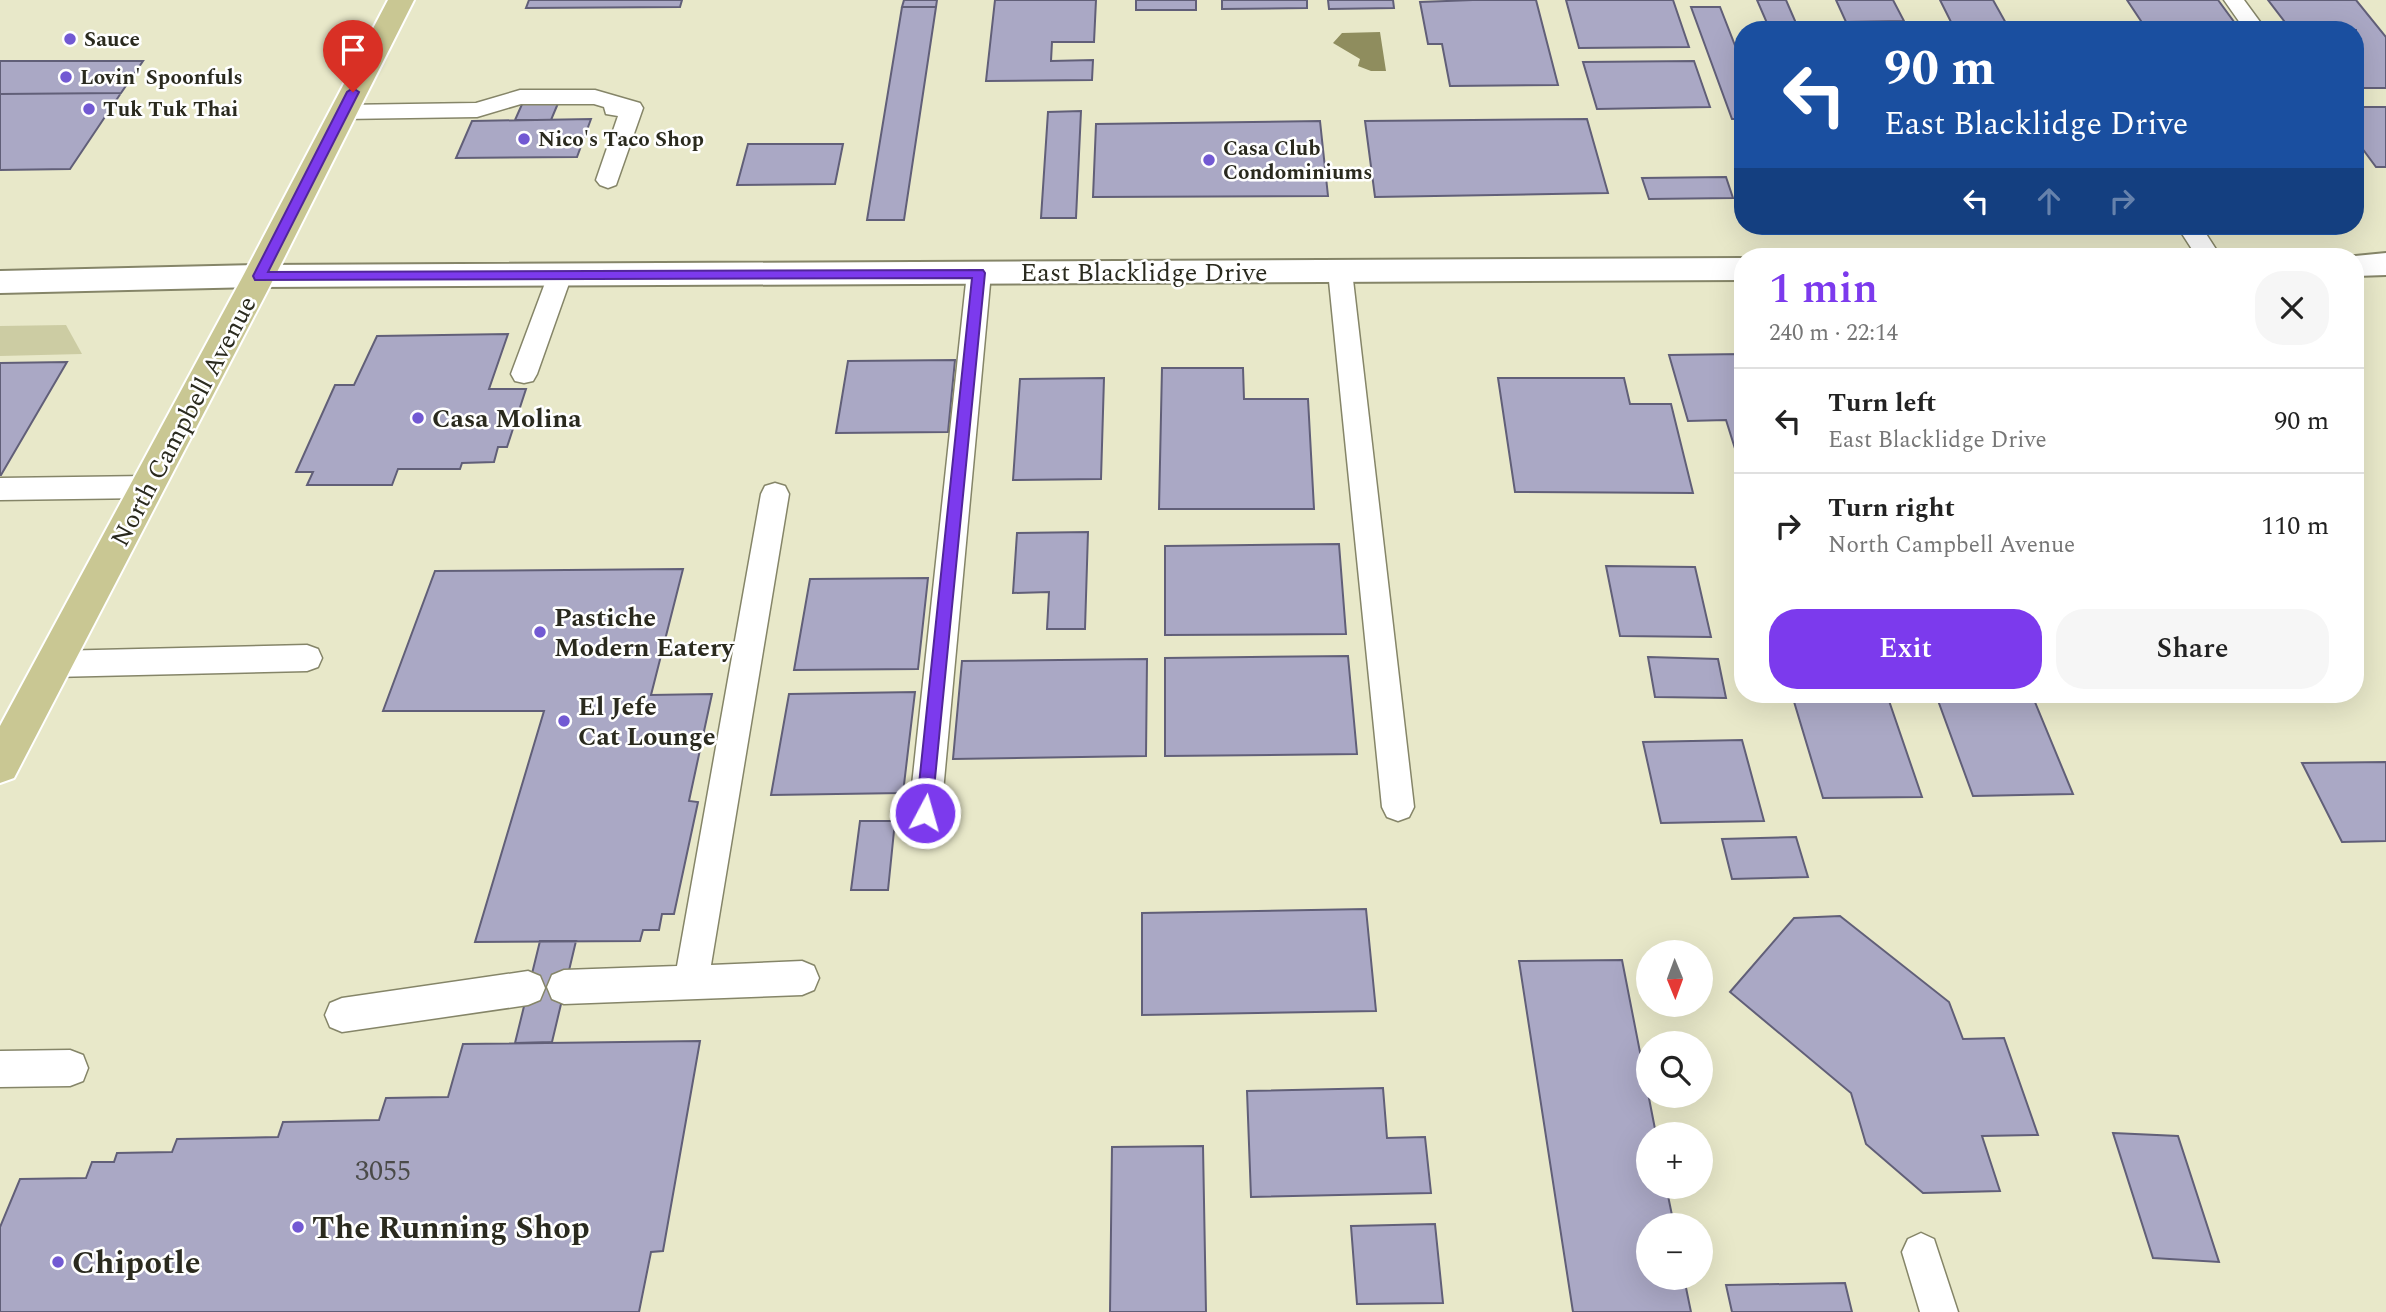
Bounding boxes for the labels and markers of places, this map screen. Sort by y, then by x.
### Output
pin [323,20,383,92]
place label: Sauce [84,24,140,56]
marker: Sauce [62,31,78,47]
place label: Lovin' Spoonfuls [80,62,243,94]
marker: Lovin' Spoonfuls [58,69,74,85]
place label: Tuk Tuk Thai [103,94,238,126]
marker: Tuk Tuk Thai [81,101,97,117]
place label: Nico's Taco Shop [538,124,704,156]
marker: Nico's Taco Shop [516,131,532,147]
place label: Casa Club Condominiums [1223,133,1372,189]
marker: Casa Club Condominiums [1201,152,1217,168]
place label: Casa Molina [432,399,582,439]
marker: Casa Molina [410,410,426,426]
place label: Pastiche Modern Eatery [554,598,735,668]
marker: Pastiche Modern Eatery [532,624,548,640]
place label: El Jefe Cat Lounge [578,687,716,757]
marker: El Jefe Cat Lounge [556,713,572,729]
place label: The Running Shop [312,1204,590,1253]
marker: The Running Shop [290,1219,306,1235]
place label: Chipotle [72,1239,201,1288]
marker: Chipotle [50,1254,66,1270]

